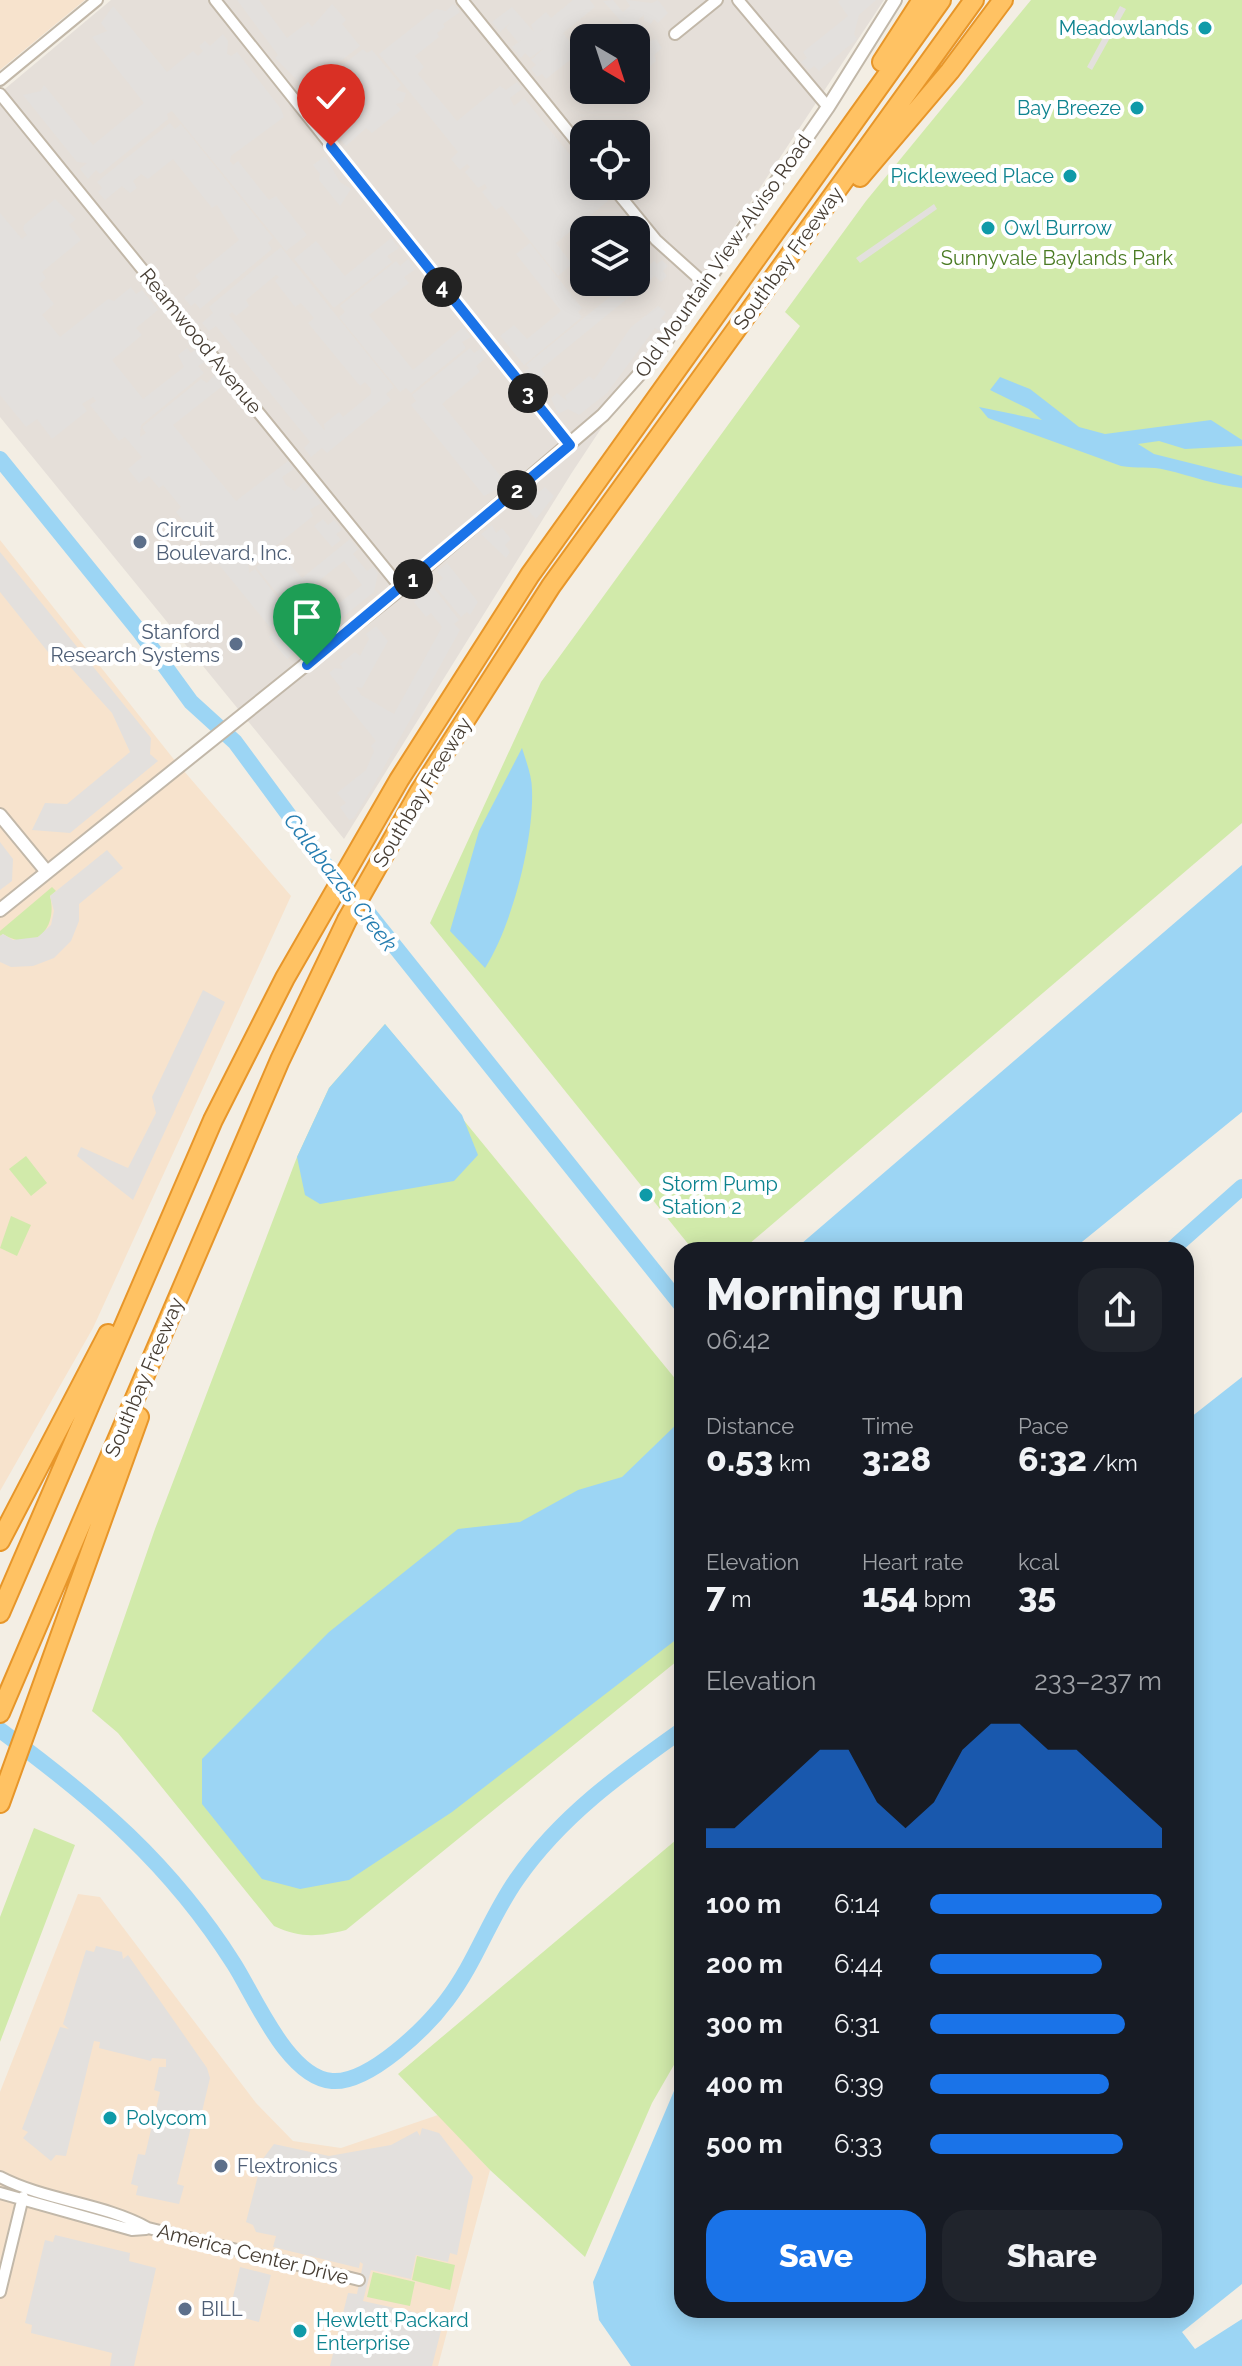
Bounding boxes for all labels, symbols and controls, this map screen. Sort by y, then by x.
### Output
place label: Meadowlands [1059,16,1189,40]
marker: Meadowlands [1196,19,1214,37]
north arrow [570,24,650,104]
map controls [570,24,650,296]
pin [297,64,365,146]
icon: check [309,76,353,120]
place label: Bay Breeze [1017,96,1121,120]
marker: Bay Breeze [1128,99,1146,117]
button: locate [570,120,650,200]
street label: Old Mountain View-Alviso Road [630,130,816,382]
place label: Pickleweed Place [890,164,1054,188]
marker: Pickleweed Place [1061,167,1079,185]
street label: Southbay Freeway [728,182,848,334]
button: layers [570,216,650,296]
place label: Owl Burrow [1004,216,1112,240]
marker: Owl Burrow [979,219,997,237]
park label: Sunnyvale Baylands Park [941,246,1174,270]
street label: Reamwood Avenue [135,263,267,419]
pin: 4 [422,267,462,307]
text: 4 [436,274,448,300]
pin: 3 [508,373,548,413]
text: 3 [522,380,534,406]
pin: 2 [497,470,537,510]
text: 2 [511,477,523,503]
place label: Circuit Boulevard, Inc. [156,518,291,565]
marker: Circuit Boulevard, Inc. [131,533,149,551]
pin: 1 [393,559,433,599]
text: 1 [408,566,418,592]
pin [273,583,341,665]
icon: arrive [285,595,329,639]
place label: Stanford Research Systems [50,620,220,667]
marker: Stanford Research Systems [227,635,245,653]
street label: Southbay Freeway [368,712,476,871]
water label: Calabazas Creek [279,808,403,957]
place label: Storm Pump Station 2 [662,1172,778,1219]
marker: Storm Pump Station 2 [637,1186,655,1204]
button: share [1078,1268,1162,1352]
text: Morning run [706,1269,964,1320]
street label: Southbay Freeway [100,1293,189,1460]
text: 06:42 [706,1325,770,1355]
text: Distance [706,1413,794,1439]
text: Time [862,1413,913,1439]
text: Pace [1018,1413,1068,1439]
text: 0.53 [706,1439,773,1479]
text: 3:28 [862,1439,931,1479]
text: 6:32 [1018,1439,1087,1479]
text: km [773,1450,811,1476]
text: /km [1087,1450,1138,1476]
text: Elevation [706,1549,799,1575]
text: Heart rate [862,1549,963,1575]
text: kcal [1018,1549,1059,1575]
text: 7 [706,1575,726,1615]
text: 154 [862,1575,918,1615]
text: 35 [1018,1575,1056,1615]
text: m [726,1586,751,1612]
text: bpm [918,1586,971,1612]
text: Elevation [706,1666,816,1696]
text: 233–237 m [1034,1666,1162,1696]
text: 100 m [706,1889,781,1919]
text: 6:14 [834,1889,880,1919]
text: 200 m [706,1949,783,1979]
text: 6:44 [834,1949,883,1979]
text: 300 m [706,2009,783,2039]
text: 6:31 [834,2009,880,2039]
text: 400 m [706,2069,783,2099]
text: 6:39 [834,2069,884,2099]
place label: Polycom [126,2106,207,2130]
marker: Polycom [101,2109,119,2127]
text: 500 m [706,2129,783,2159]
text: 6:33 [834,2129,882,2159]
place label: Flextronics [237,2154,338,2178]
marker: Flextronics [212,2157,230,2175]
button: Save [706,2210,926,2302]
button: Share [942,2210,1162,2302]
street label: America Center Drive [155,2219,352,2289]
place label: BILL [201,2297,243,2321]
marker: BILL [176,2300,194,2318]
place label: Hewlett Packard Enterprise [316,2308,469,2355]
marker: Hewlett Packard Enterprise [291,2322,309,2340]

